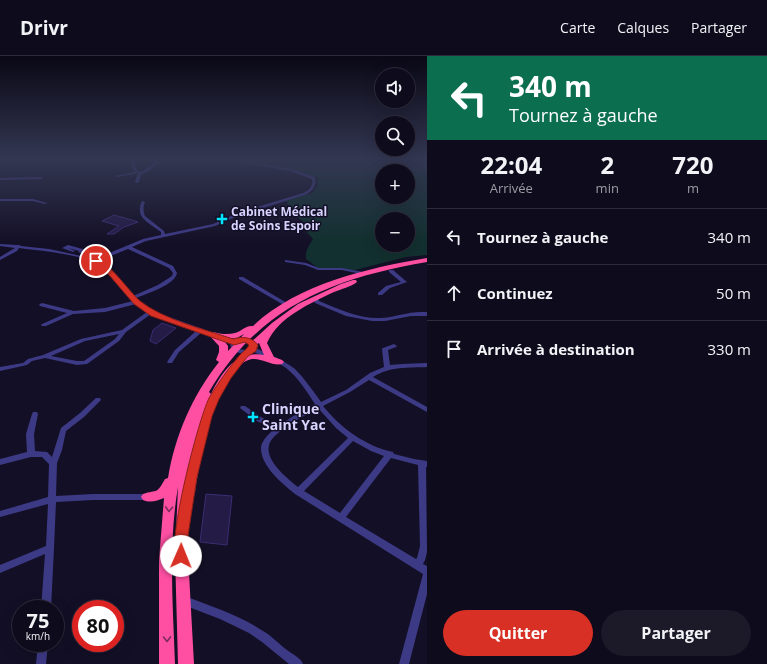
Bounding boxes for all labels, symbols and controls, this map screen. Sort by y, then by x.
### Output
text: Drivr [20,15,68,41]
text: Carte [560,18,595,37]
text: Calques [617,18,669,37]
text: Partager [691,18,747,37]
text: 340 m [509,67,592,105]
map controls [375,68,415,252]
button: sound [375,68,415,108]
icon: left [443,72,495,124]
text: Tournez à gauche [509,103,658,127]
button: search [375,116,415,156]
text: 22:04 [480,148,542,181]
text: 2 [600,148,614,181]
text: 720 [672,148,714,181]
button: + [375,164,415,204]
text: Arrivée [490,179,533,197]
text: min [596,179,619,197]
text: m [687,179,699,197]
place label: Cabinet Médical de Soins Espoir [231,203,327,234]
button: − [375,212,415,252]
marker: Cabinet Médical de Soins Espoir [216,213,228,225]
icon: left [443,226,465,248]
text: Tournez à gauche [477,227,608,247]
text: 340 m [707,227,751,247]
pin [79,244,113,278]
icon: arrive [85,250,107,272]
icon: ahead [443,282,465,304]
text: Continuez [477,283,553,303]
text: 50 m [716,283,751,303]
icon: arrive [443,338,465,360]
text: Arrivée à destination [477,339,635,359]
text: 330 m [707,339,751,359]
place label: Clinique Saint Yac [262,399,326,434]
marker: Clinique Saint Yac [247,411,259,423]
one-way arrow [164,506,173,512]
position arrow [160,535,202,577]
speed limit sign: 80 [72,600,124,652]
text: 75 [27,607,49,634]
button: Quitter [443,610,593,656]
button: Partager [601,610,751,656]
text: km/h [26,629,50,643]
one-way arrow [163,636,171,642]

